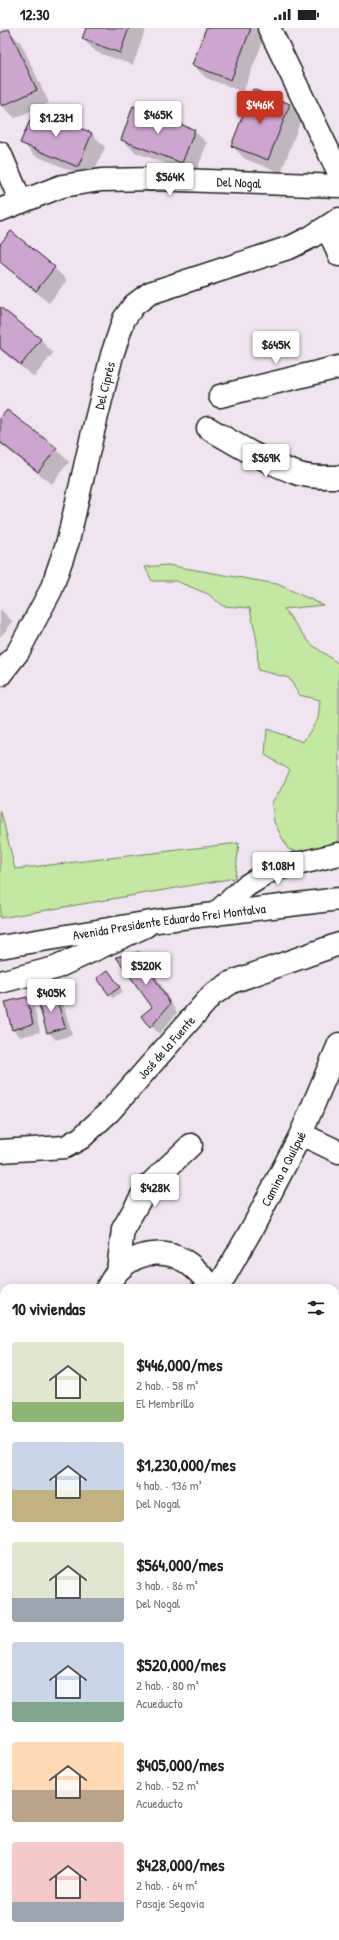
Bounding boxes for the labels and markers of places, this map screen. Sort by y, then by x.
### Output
pin: $446K [232,91,288,125]
pin: $465K [130,101,186,135]
pin: $1.23M [23,104,89,138]
pin: $564K [142,163,198,197]
pin: $645K [248,331,304,365]
pin: $569K [238,444,294,478]
pin: $1.08M [245,852,311,886]
pin: $520K [118,952,174,986]
pin: $405K [23,979,79,1013]
pin: $428K [127,1174,183,1208]

